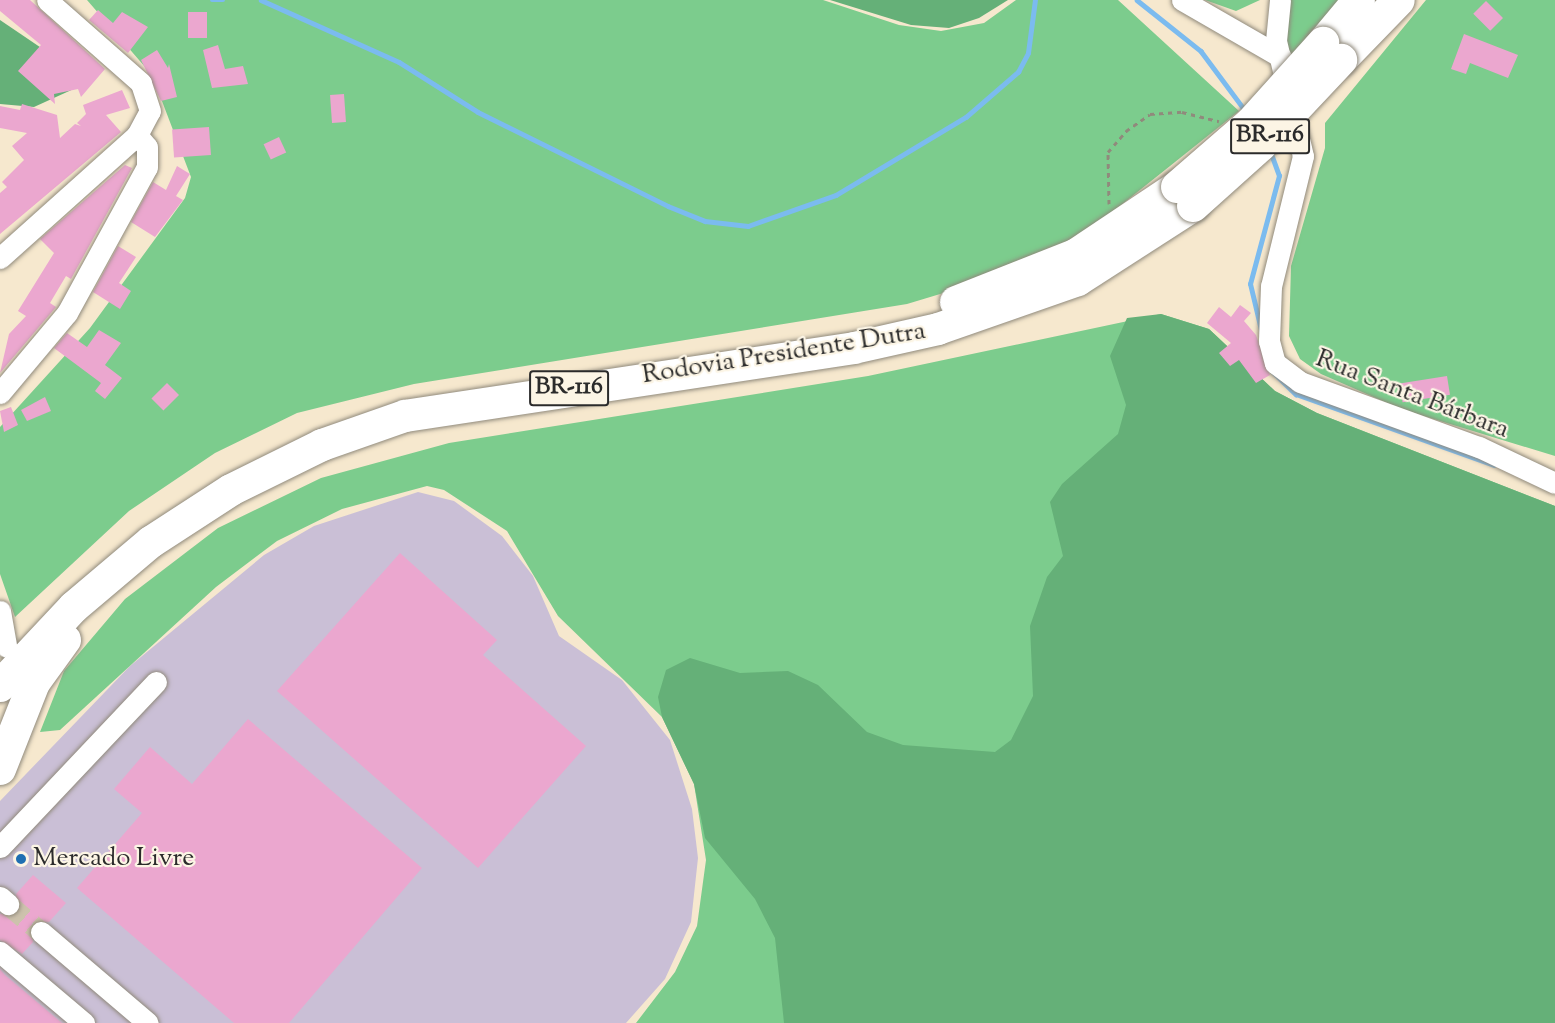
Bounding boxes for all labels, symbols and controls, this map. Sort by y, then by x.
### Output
road number: BR-116 [1230,115,1310,157]
street label: Rodovia Presidente Dutra [640,316,928,392]
street label: Rua Santa Bárbara [1311,344,1513,446]
road number: BR-116 [528,367,610,409]
place label: Mercado Livre [33,843,194,875]
marker: Mercado Livre [14,852,28,866]

